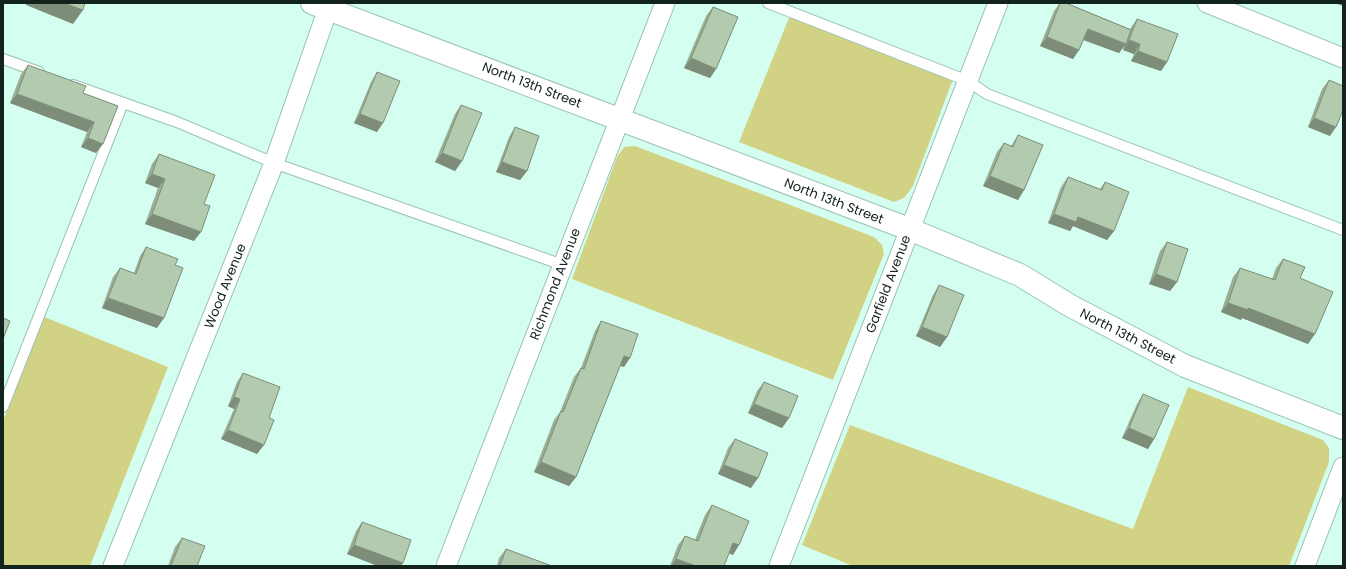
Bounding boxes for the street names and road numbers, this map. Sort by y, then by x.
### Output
street label: North 13th Street [479,57,585,113]
street label: North 13th Street [781,173,887,229]
street label: Richmond Avenue [525,225,585,343]
street label: Garfield Avenue [861,232,915,336]
street label: Wood Avenue [199,241,251,331]
street label: North 13th Street [1077,304,1179,368]

